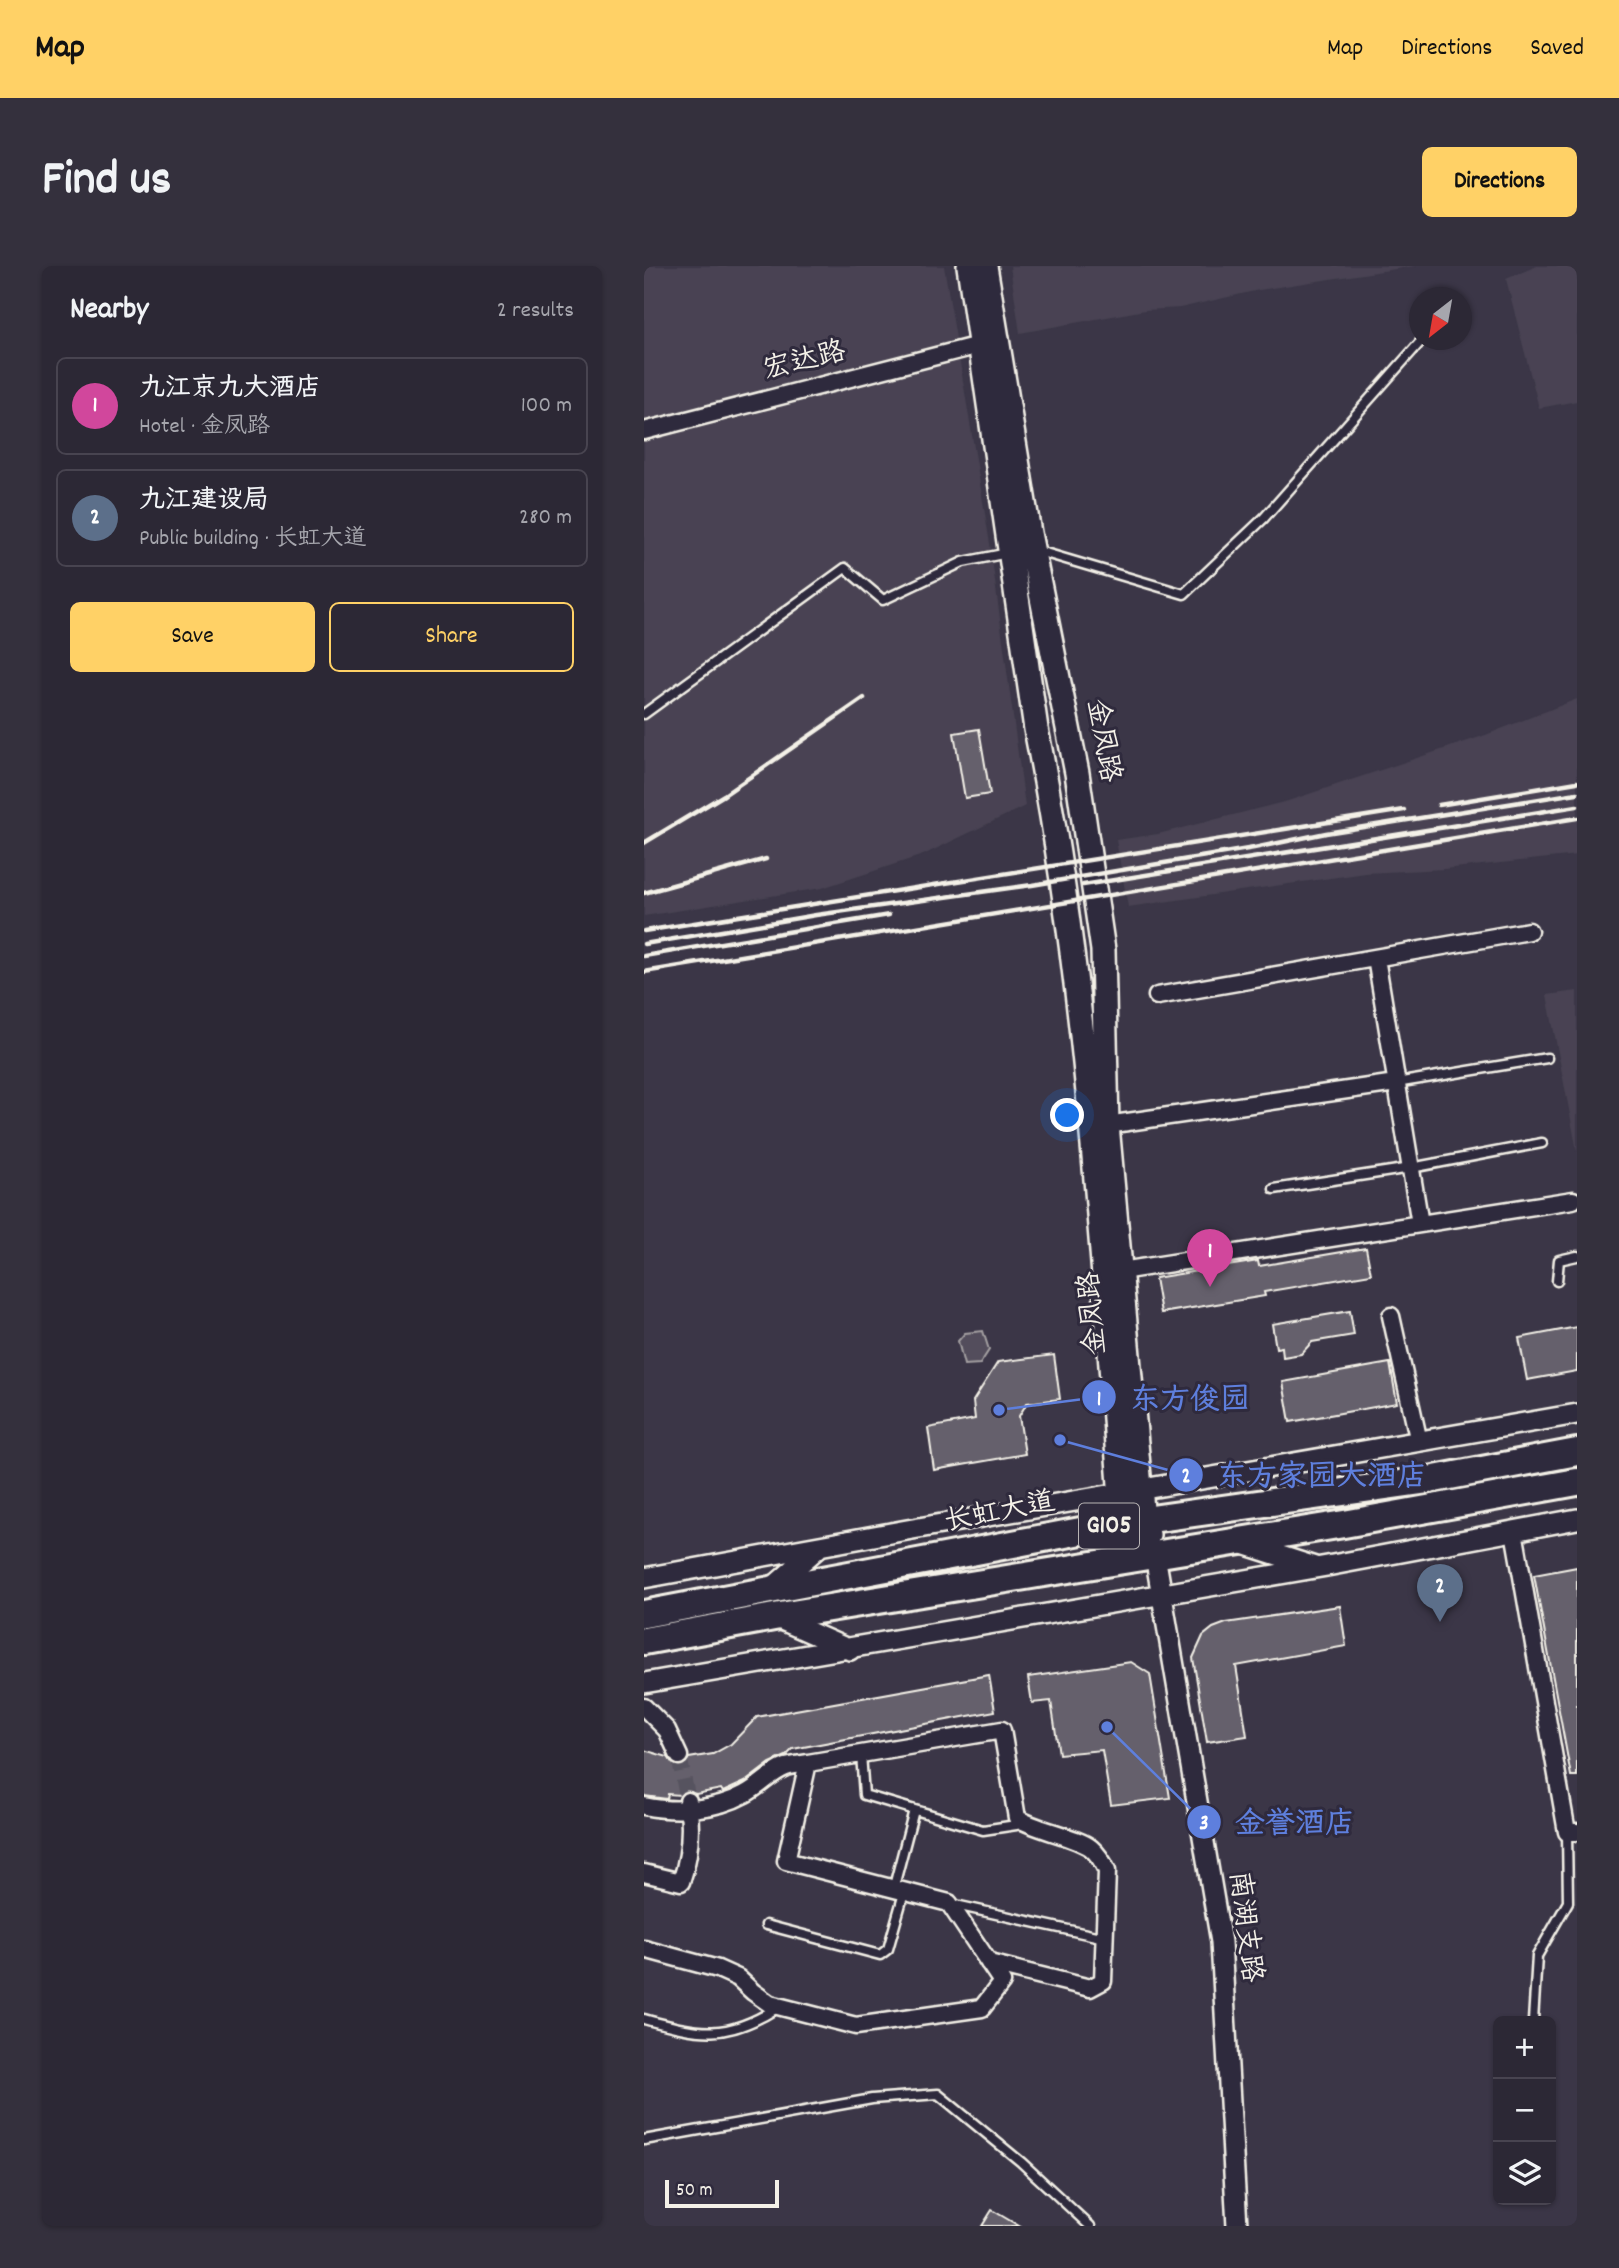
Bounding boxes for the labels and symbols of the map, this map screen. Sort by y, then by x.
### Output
north arrow [1409,287,1472,350]
street label: 宏达路 [759,333,851,393]
street label: 金凤路 [1074,696,1128,786]
your location [1050,1098,1084,1132]
pin: 1 [1187,1229,1233,1287]
street label: 金凤路 [1071,1269,1119,1357]
callout: 东方俊园 [1081,1372,1264,1423]
text: 东方俊园 [1130,1381,1250,1424]
text: 1 [1097,1386,1101,1416]
callout: 东方家园大酒店 [1168,1449,1441,1500]
text: 东方家园大酒店 [1217,1458,1427,1501]
text: 2 [1181,1463,1191,1493]
street label: 长虹大道 [941,1484,1059,1544]
road number: G105 [1079,1504,1139,1548]
pin: 2 [1417,1564,1463,1622]
callout: 金誉酒店 [1186,1796,1369,1847]
text: 金誉酒店 [1235,1805,1355,1848]
text: 3 [1199,1810,1209,1840]
street label: 南湖支路 [1216,1869,1270,1985]
scale bar [665,2177,779,2209]

